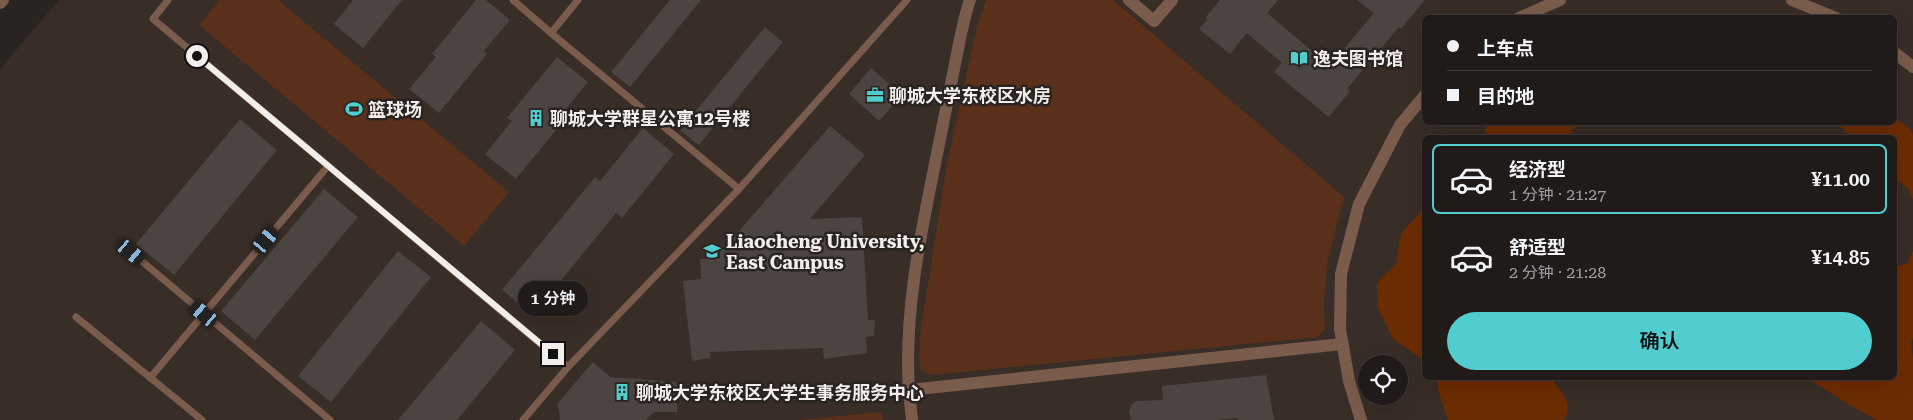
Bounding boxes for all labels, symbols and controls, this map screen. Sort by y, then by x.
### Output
text: 上车点 [1477,37,1534,60]
route start [186,45,208,67]
library icon: 逸夫图书馆 [1289,48,1309,68]
place label: 逸夫图书馆 [1313,48,1403,69]
office icon: 聊城大学东校区水房 [865,85,885,105]
place label: 聊城大学东校区水房 [889,85,1051,106]
text: 目的地 [1477,85,1534,108]
sports icon: 篮球场 [344,99,364,119]
place label: 篮球场 [368,99,422,120]
building icon: 聊城大学群星公寓12号楼 [526,108,546,128]
place label: 聊城大学群星公寓12号楼 [550,108,750,129]
icon: car [1449,157,1494,202]
text: 经济型 [1509,158,1566,181]
text: ¥11.00 [1811,168,1870,191]
text: 1 分钟 · 21:27 [1509,185,1606,204]
car [250,224,281,256]
place label: Liaocheng University, East Campus [726,231,925,273]
icon: car [1449,235,1494,280]
text: 舒适型 [1509,236,1566,259]
car [114,237,147,267]
school or university icon: Liaocheng University, East Campus [702,241,722,261]
text: ¥14.85 [1811,246,1870,269]
text: 2 分钟 · 21:28 [1509,263,1606,282]
callout: 1 分钟 [518,282,588,316]
text: 1 分钟 [530,289,576,308]
car [187,299,220,329]
button: 确认 [1447,312,1872,370]
route end [542,343,564,365]
map controls [1358,355,1408,405]
button: locate [1358,355,1408,405]
building icon: 聊城大学东校区大学生事务服务中心 [612,382,632,402]
place label: 聊城大学东校区大学生事务服务中心 [636,382,924,403]

